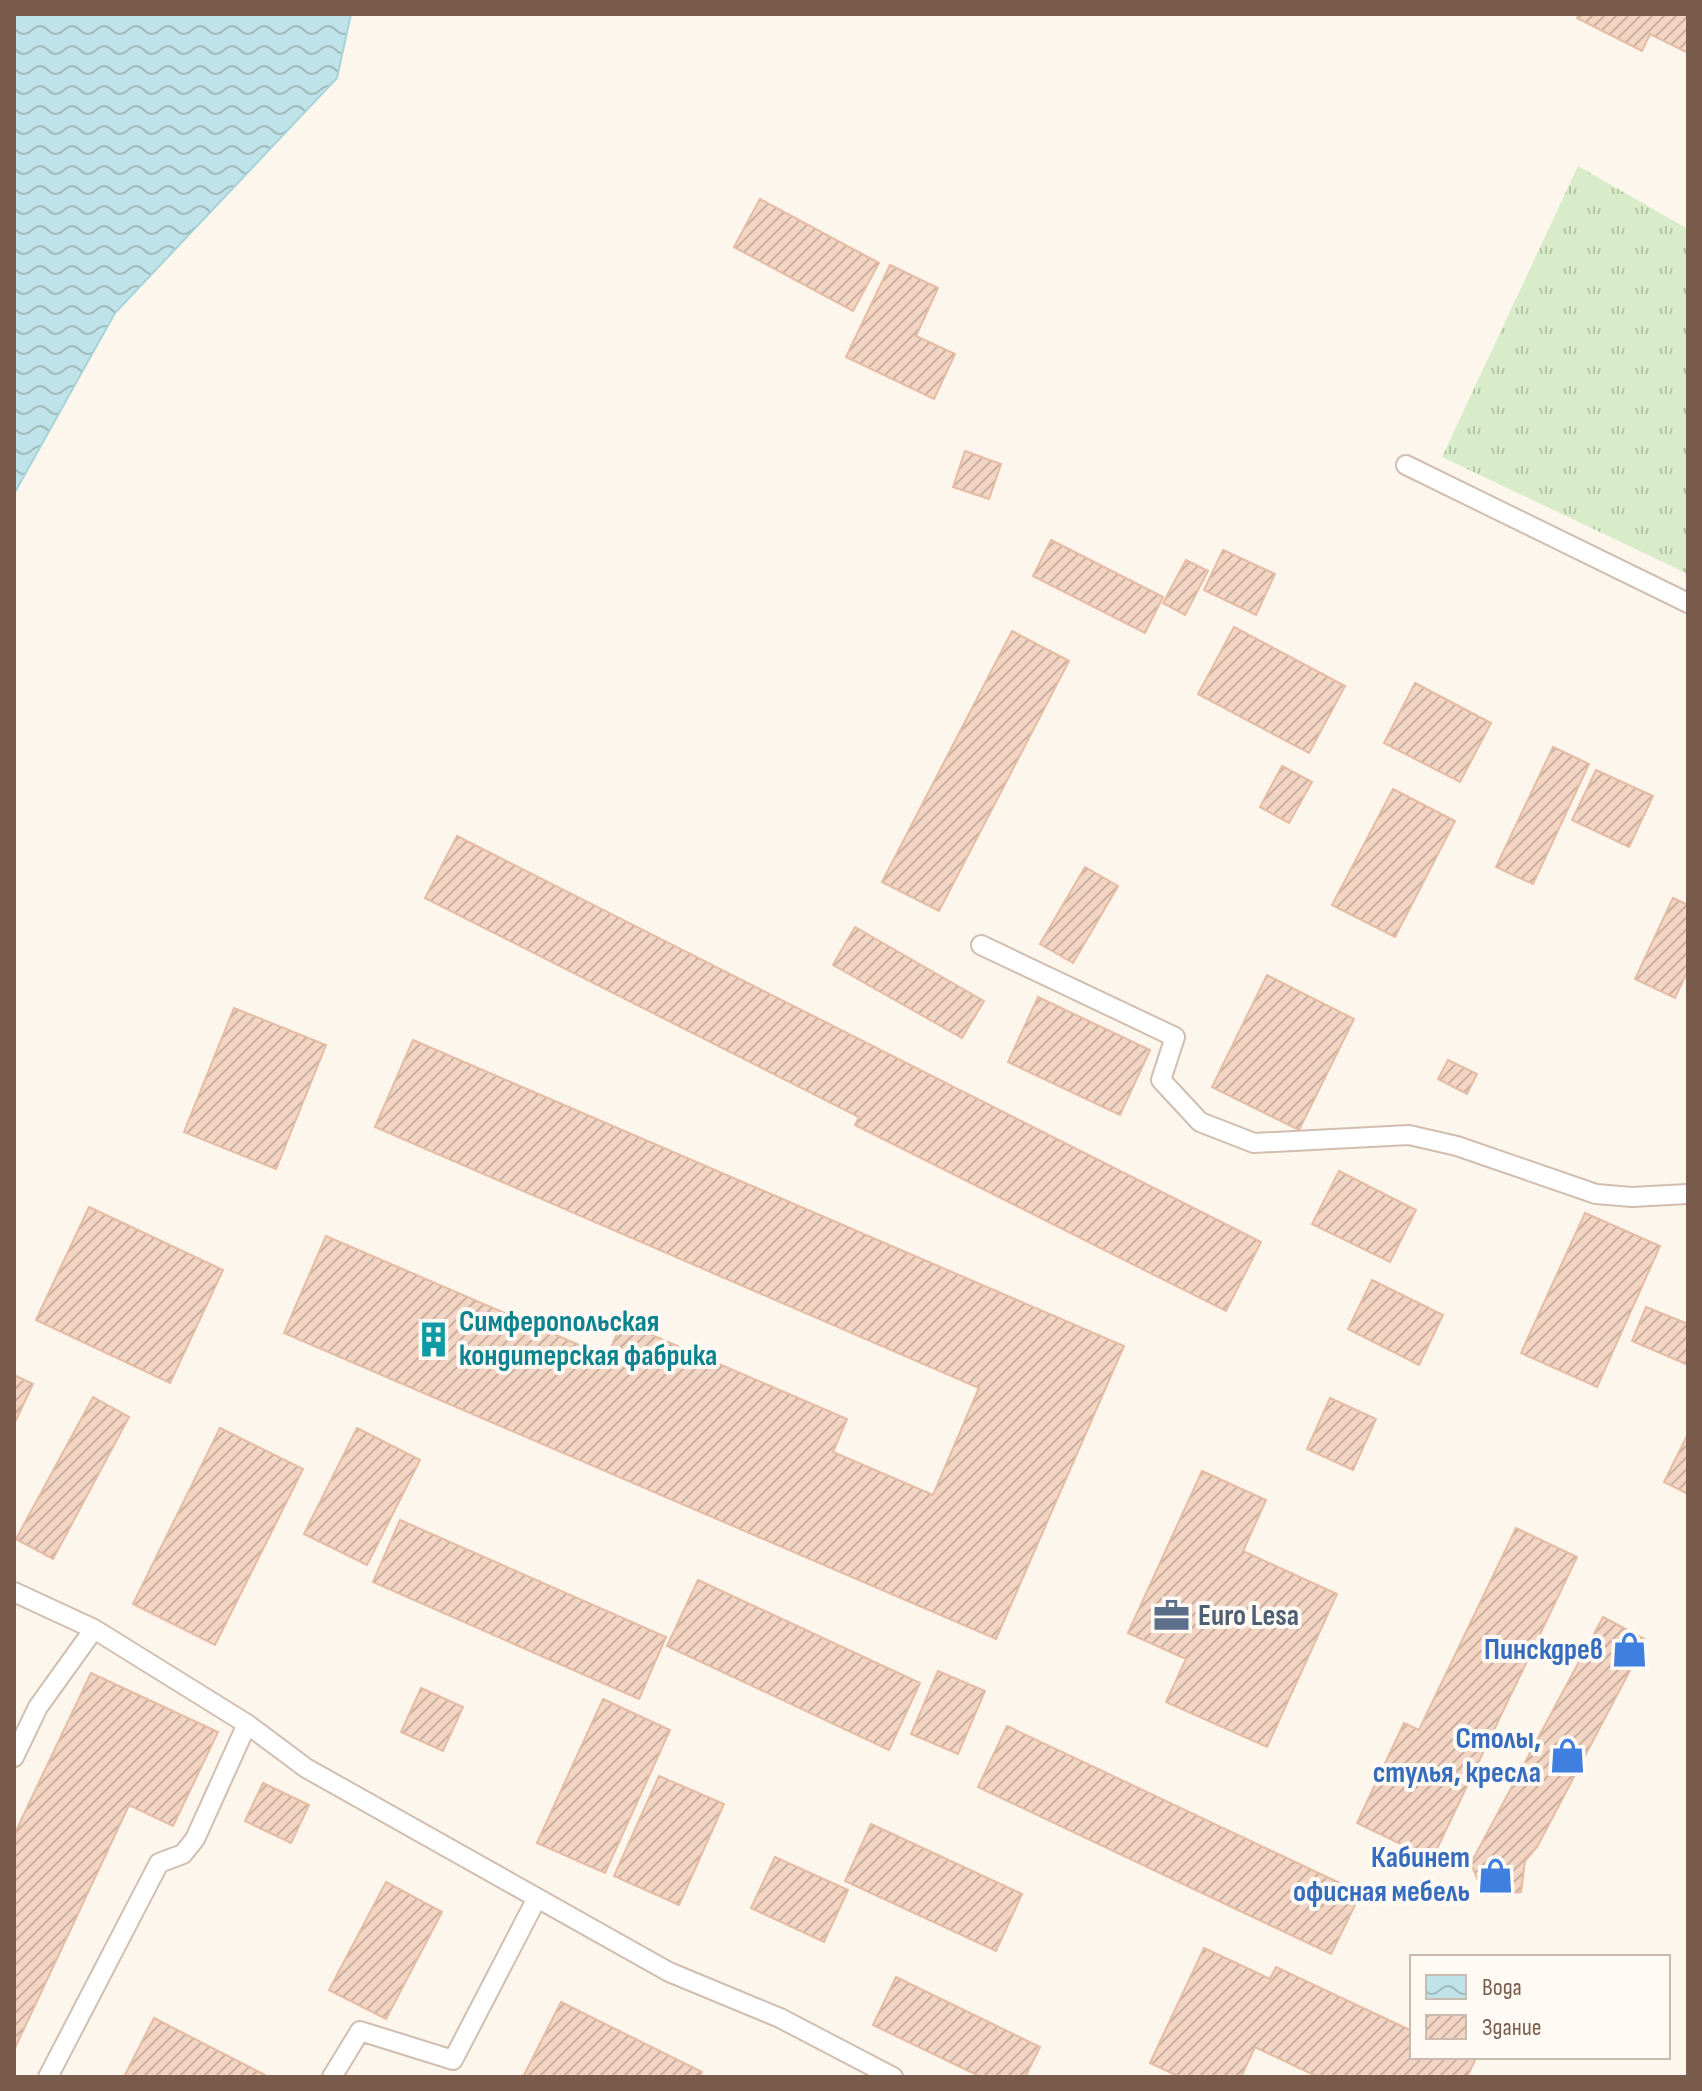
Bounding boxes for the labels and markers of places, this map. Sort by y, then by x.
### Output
place label: Симферопольская кондитерская фабрика [459,1304,717,1374]
building icon: Симферопольская кондитерская фабрика [414,1320,452,1358]
office icon: Euro Lesa [1153,1597,1191,1635]
place label: Euro Lesa [1198,1598,1299,1634]
shop icon: Пинскдрев [1610,1631,1648,1669]
place label: Пинскдрев [1484,1632,1603,1668]
place label: Столы, стулья, кресла [1373,1721,1541,1791]
shop icon: Столы, стулья, кресла [1548,1737,1586,1775]
place label: Кабинет офисная мебель [1293,1840,1470,1910]
shop icon: Кабинет офисная мебель [1477,1856,1515,1894]

